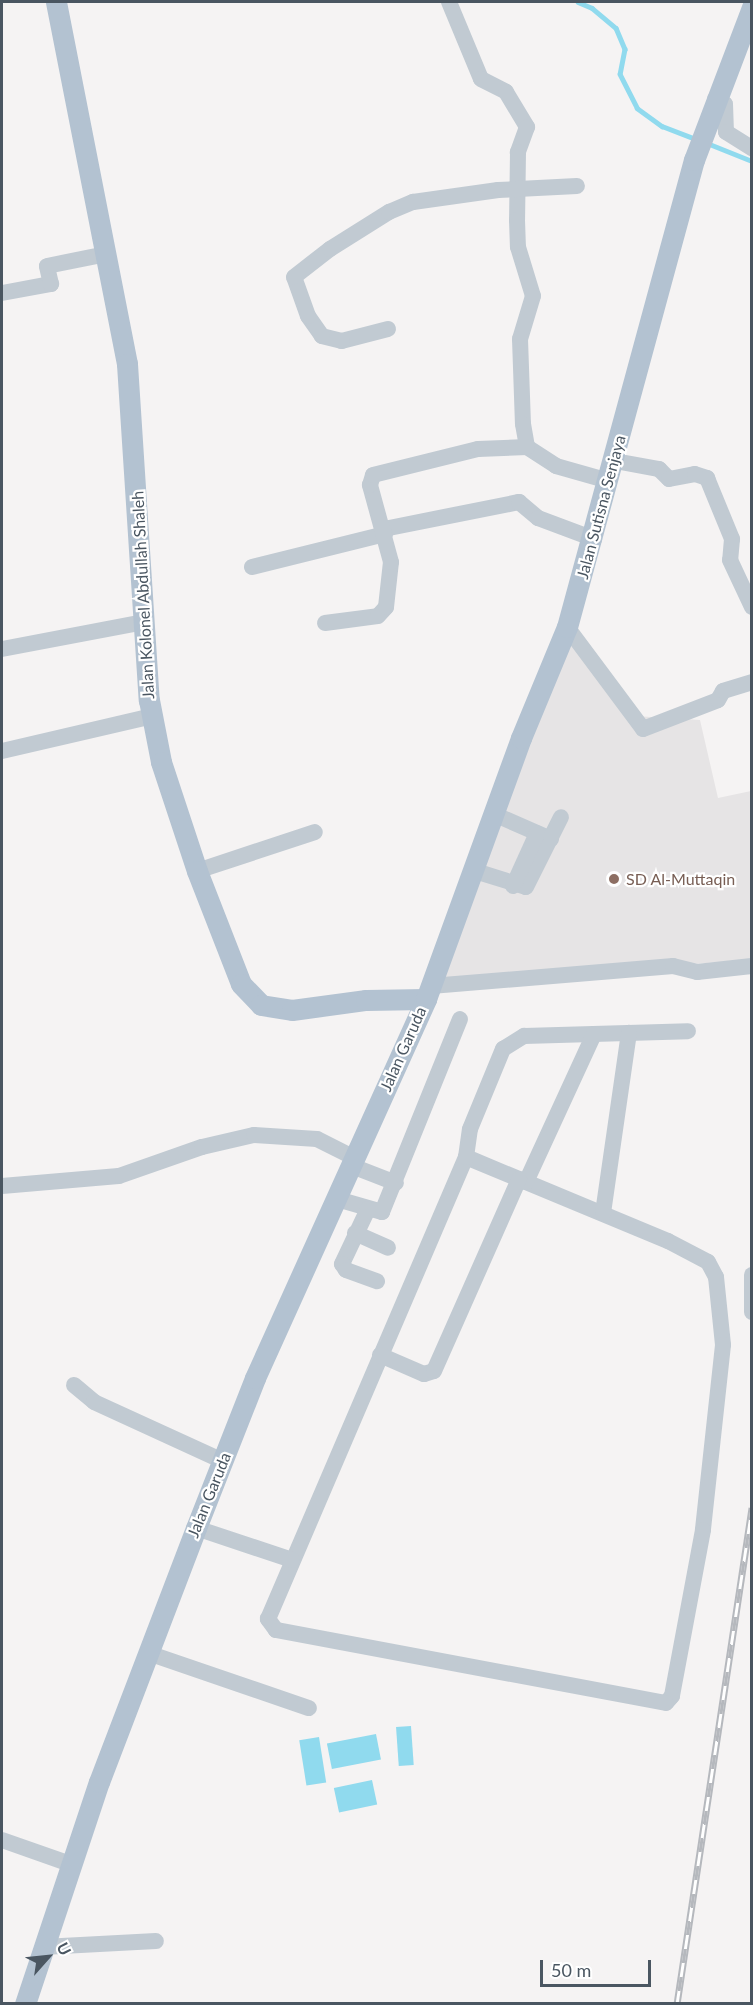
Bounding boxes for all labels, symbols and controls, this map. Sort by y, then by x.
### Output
street label: Jalan Sutisna Senjaya [573,433,629,581]
street label: Jalan Kolonel Abdullah Shaleh [128,490,158,700]
place label: SD Al-Muttaqin [626,869,736,889]
marker: SD Al-Muttaqin [607,872,621,886]
street label: Jalan Garuda [376,1004,430,1094]
street label: Jalan Garuda [183,1449,235,1541]
north arrow [18,1927,78,1987]
text: U [53,1939,76,1958]
scale bar [543,1948,654,1986]
text: 50 m [551,1959,591,1981]

